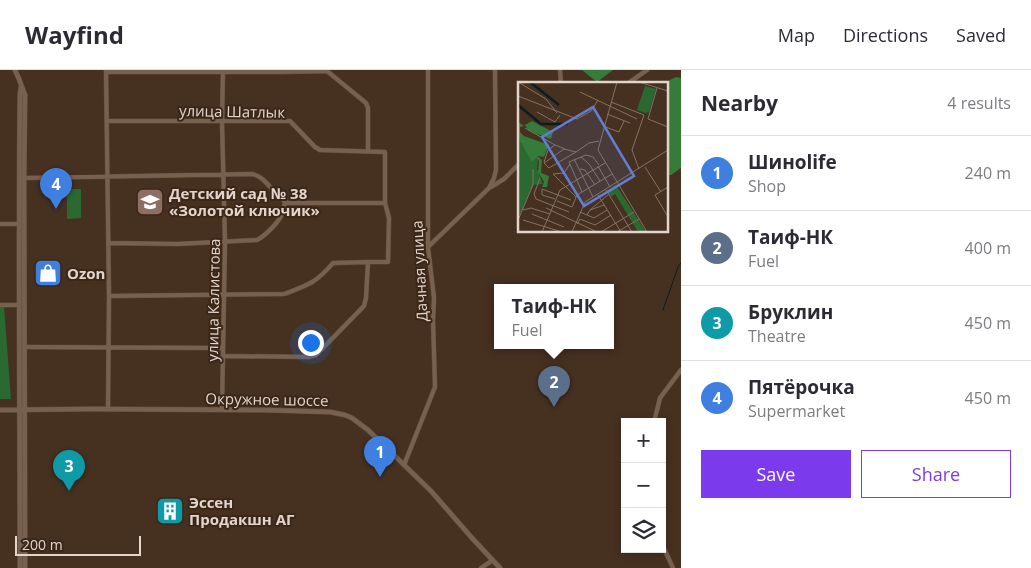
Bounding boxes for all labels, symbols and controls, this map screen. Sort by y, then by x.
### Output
text: Wayfind [25,18,124,51]
text: Map [778,23,815,47]
text: Directions [843,23,928,47]
text: Saved [956,23,1006,47]
inset map [518,82,668,232]
text: Nearby [701,89,778,117]
text: 4 results [947,92,1011,114]
street label: улица Шатлык [179,100,285,122]
text: Шиноlife [748,149,837,175]
text: 1 [712,162,722,184]
text: 240 m [965,162,1011,184]
pin: 4 [40,168,72,209]
text: Shop [748,175,786,197]
place label: Детский сад № 38 «Золотой ключик» [169,183,320,220]
school or university icon: Детский сад № 38 «Золотой ключик» [135,187,165,217]
street label: Дачная улица [406,220,432,322]
text: Таиф-НК [748,224,833,250]
text: 2 [712,237,722,259]
text: 400 m [965,237,1011,259]
street label: улица Калистова [202,238,224,362]
text: Fuel [748,250,779,272]
shop icon: Ozon [33,258,63,288]
place label: Ozon [67,263,105,283]
popup [494,284,614,349]
text: Таиф-НК [511,293,597,319]
text: Бруклин [748,299,833,325]
text: 3 [712,312,722,334]
text: 450 m [965,312,1011,334]
text: Fuel [511,319,543,341]
text: Theatre [748,325,806,347]
your location [298,330,324,356]
pin: 2 [538,366,570,407]
text: Пятёрочка [748,374,855,400]
text: 4 [712,387,722,409]
text: 450 m [965,387,1011,409]
street label: Окружное шоссе [205,388,329,410]
text: Supermarket [748,400,845,422]
map controls [621,418,666,553]
button: + [621,418,666,463]
pin: 1 [364,436,396,477]
pin: 3 [53,450,85,491]
button: Save [701,450,851,498]
button: Share [861,450,1011,498]
button: − [621,463,666,508]
place label: Эссен Продакшн АГ [189,492,295,529]
building icon: Эссен Продакшн АГ [155,496,185,526]
button: layers [621,508,666,553]
scale bar [15,533,141,556]
text: 200 m [22,535,63,554]

